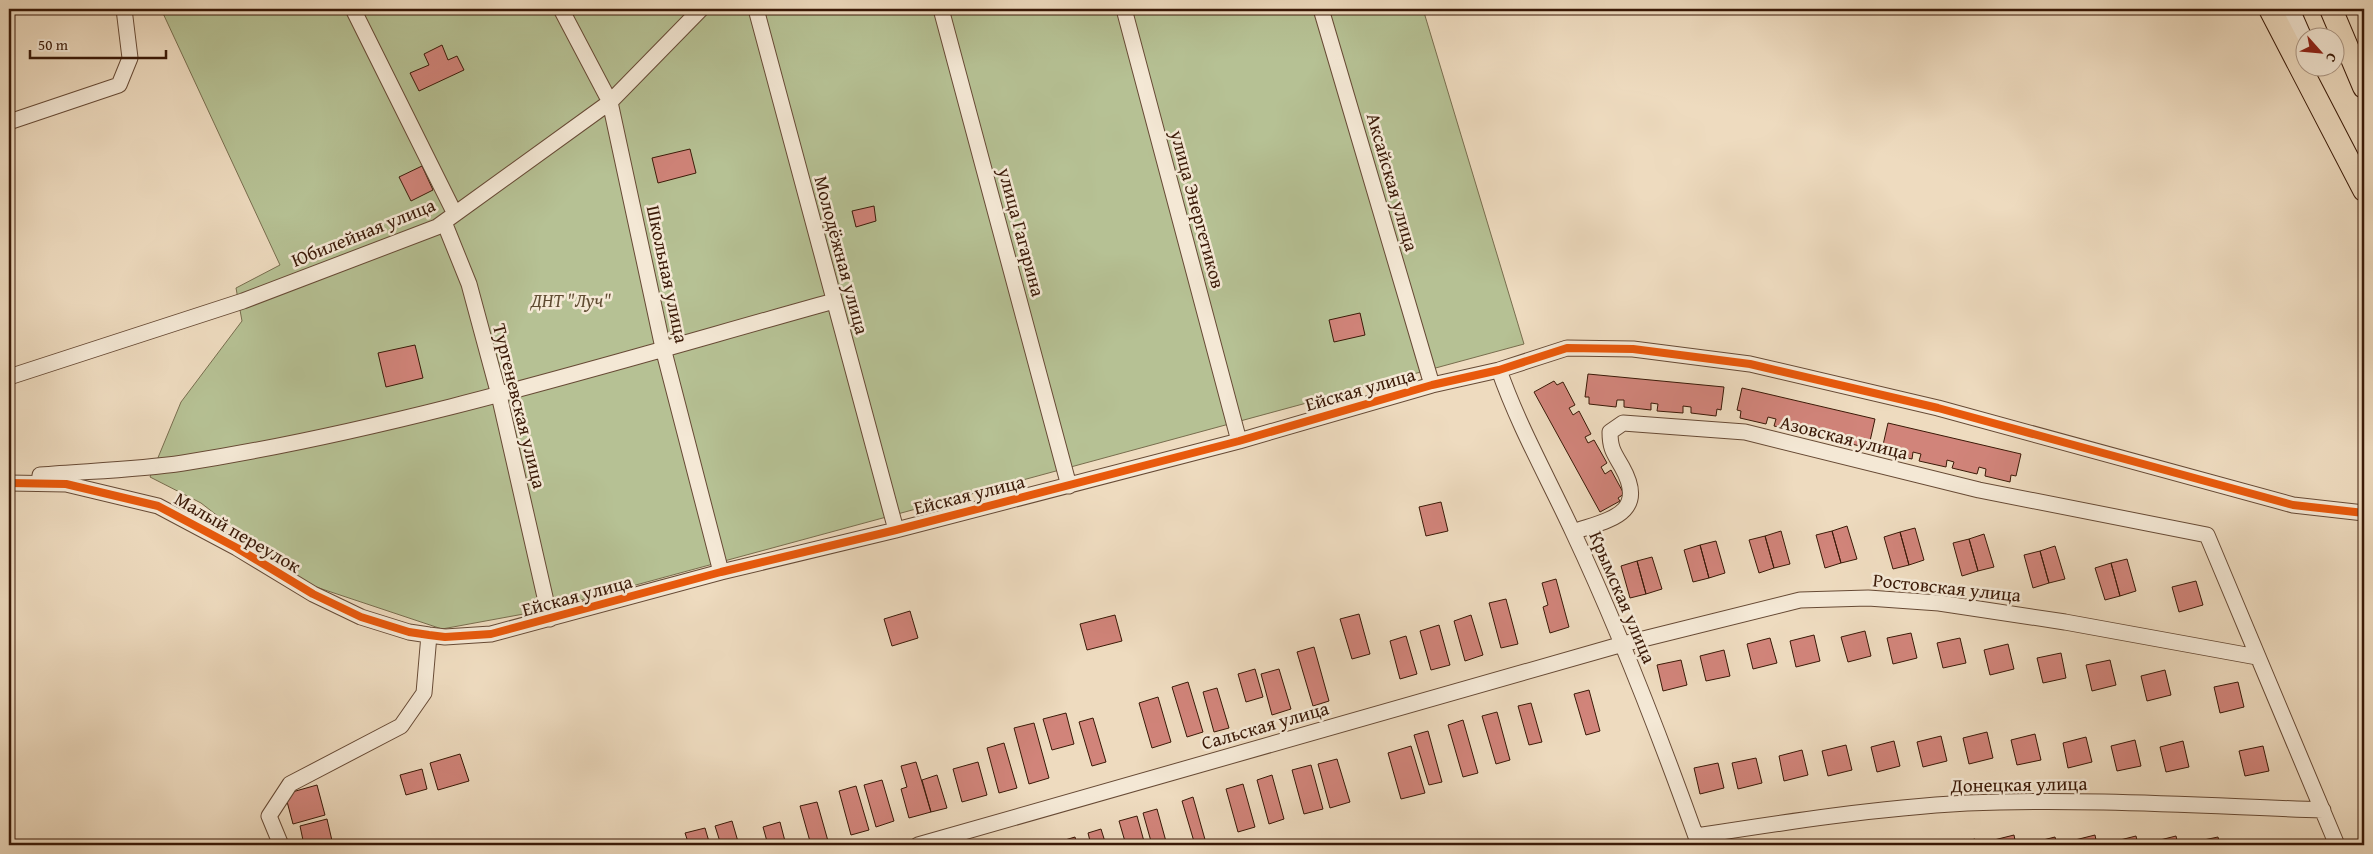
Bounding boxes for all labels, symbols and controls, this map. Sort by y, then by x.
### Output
scale bar [30,28,166,60]
north arrow [2296,28,2346,78]
text: 50 m [38,34,69,55]
text: С [2321,50,2342,66]
street label: Аксайская улица [1360,110,1426,254]
street label: улица Энергетиков [1163,126,1233,291]
street label: улица Гагарина [991,163,1053,300]
street label: Молодёжная улица [807,173,877,337]
street label: Юбилейная улица [287,190,439,274]
street label: Школьная улица [640,203,696,345]
park label: ДНТ "Луч" [530,286,611,314]
street label: Тургеневская улица [486,321,554,491]
street label: Ейская улица [1302,360,1418,418]
street label: Азовская улица [1777,408,1911,466]
street label: Ейская улица [911,467,1027,521]
street label: Малый переулок [170,484,306,580]
street label: Крымская улица [1583,526,1663,668]
street label: Ростовская улица [1871,565,2023,609]
street label: Ейская улица [519,567,635,623]
street label: Сальская улица [1198,693,1332,757]
street label: Донецкая улица [1949,769,2088,799]

